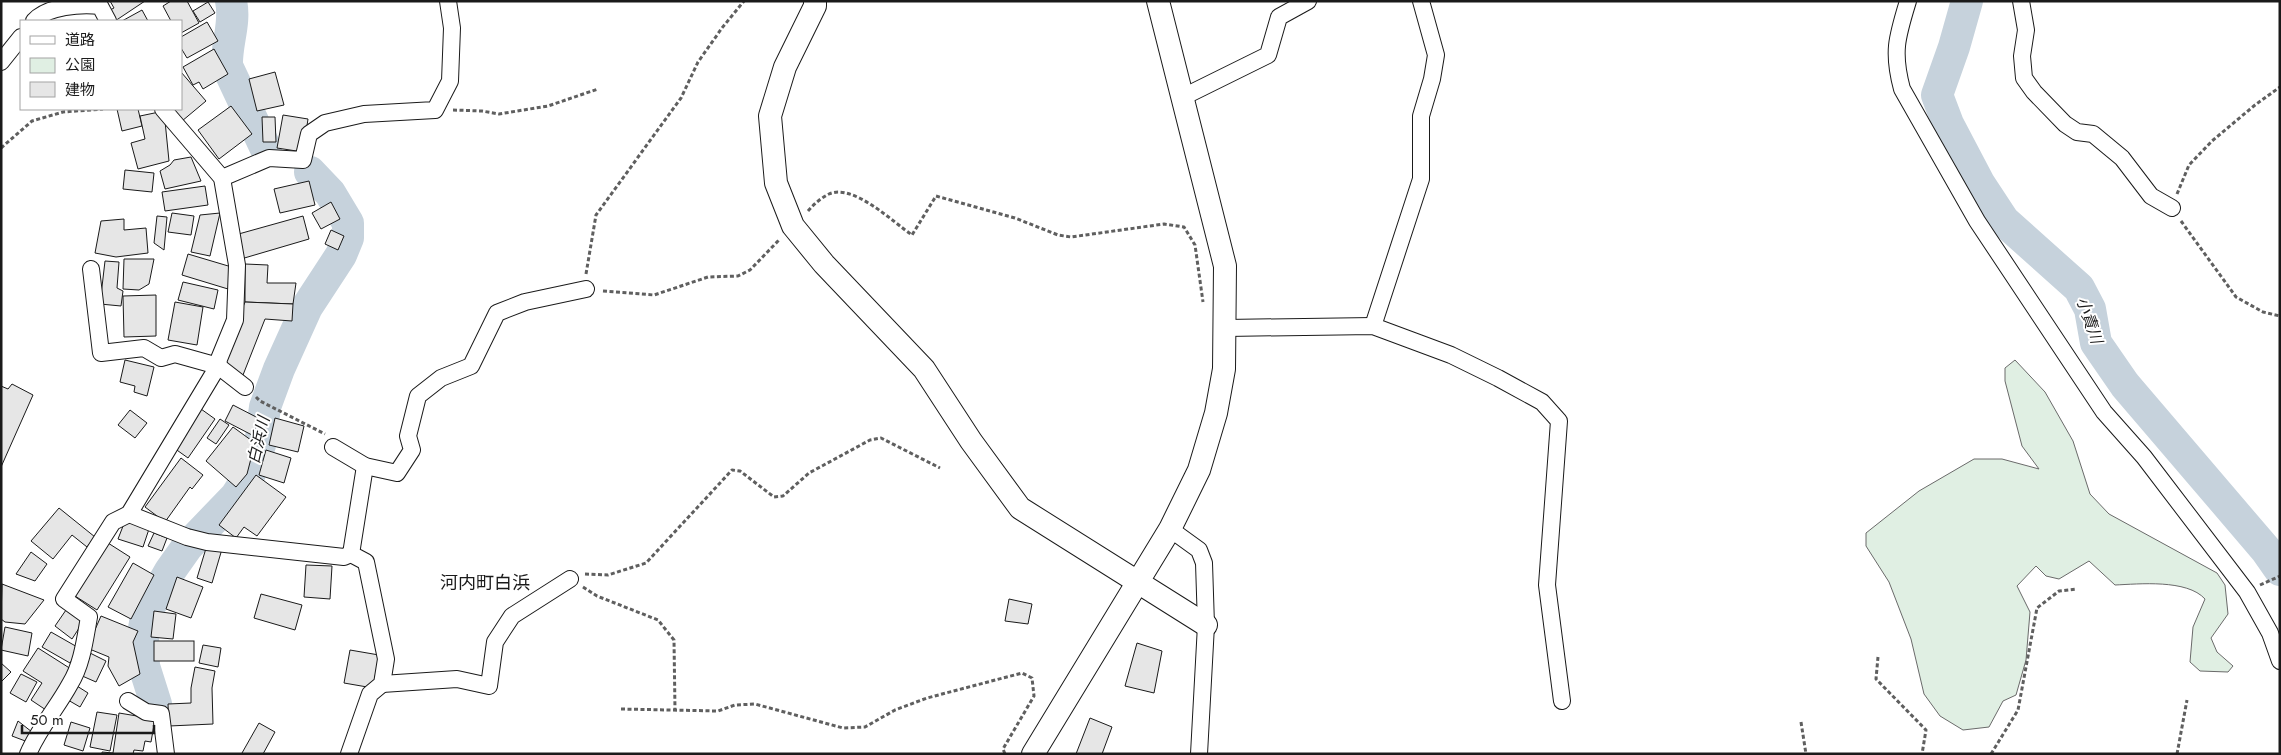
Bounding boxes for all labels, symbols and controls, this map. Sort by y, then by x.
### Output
legend [20,20,182,110]
text: 道路 [65,29,95,51]
text: 公園 [65,54,95,76]
text: 建物 [65,79,95,101]
water label: 小責川 [2071,294,2109,348]
water label: 白浜川 [242,412,276,466]
district label: 河内町白浜 [440,570,530,596]
scale bar [22,702,155,734]
text: 50 m [30,709,64,731]

